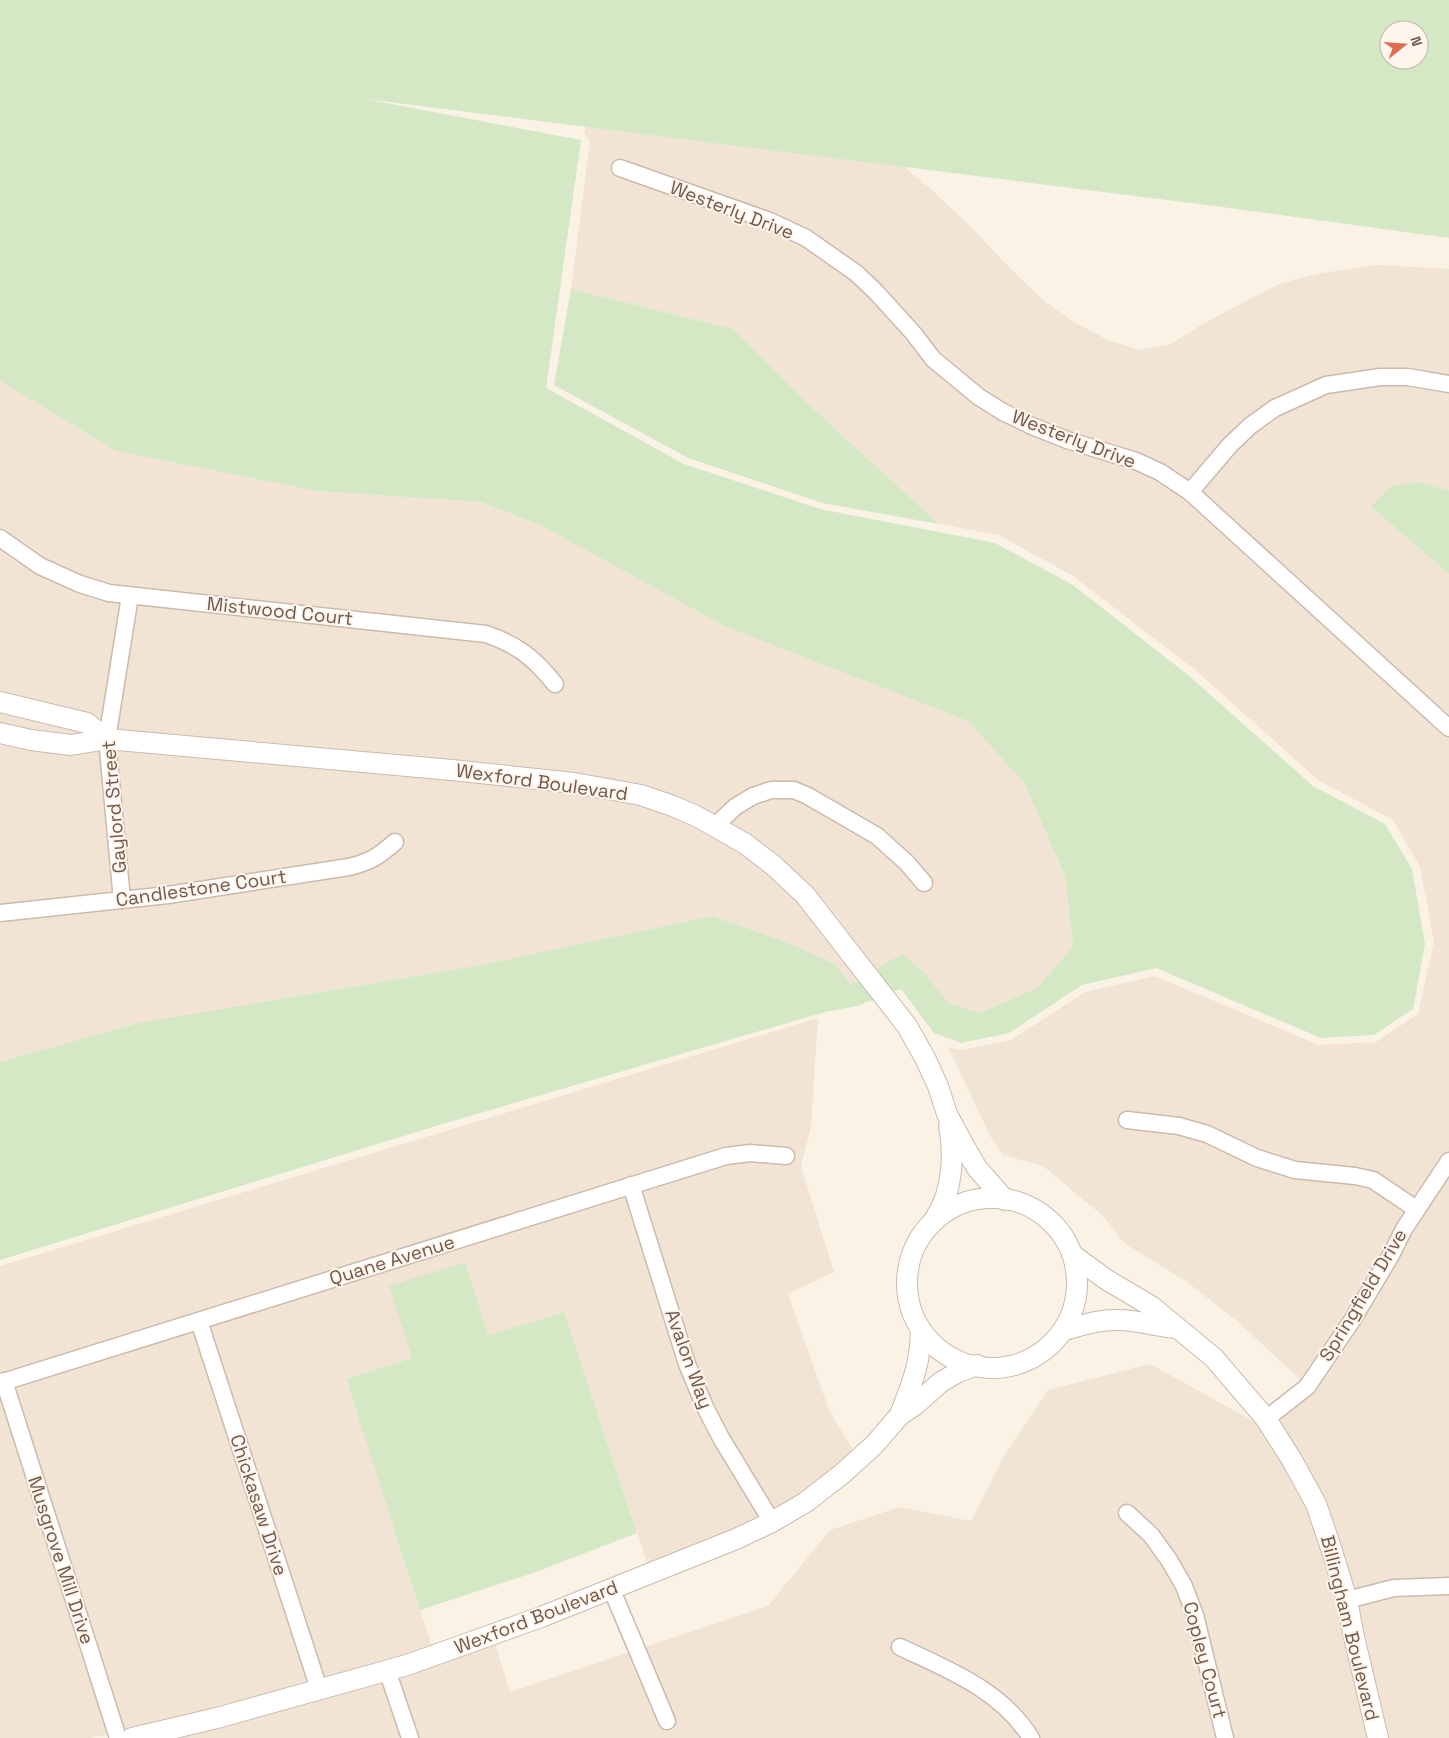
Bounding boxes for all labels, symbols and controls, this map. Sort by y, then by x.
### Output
north arrow [1379,20,1429,70]
text: N [1406,34,1426,48]
street label: Westerly Drive [666,175,798,245]
street label: Westerly Drive [1008,404,1140,474]
street label: Mistwood Court [206,591,354,631]
street label: Gaylord Street [96,740,132,874]
street label: Wexford Boulevard [454,758,630,806]
street label: Candlestone Court [114,864,288,912]
street label: Springfield Drive [1313,1224,1413,1366]
street label: Quane Avenue [326,1229,458,1291]
street label: Avalon Way [659,1306,719,1412]
street label: Chickasaw Drive [224,1431,294,1579]
street label: Musgrove Mill Drive [22,1473,100,1647]
street label: Billingham Boulevard [1315,1533,1385,1723]
street label: Wexford Boulevard [451,1574,621,1660]
street label: Copley Court [1177,1599,1233,1721]

